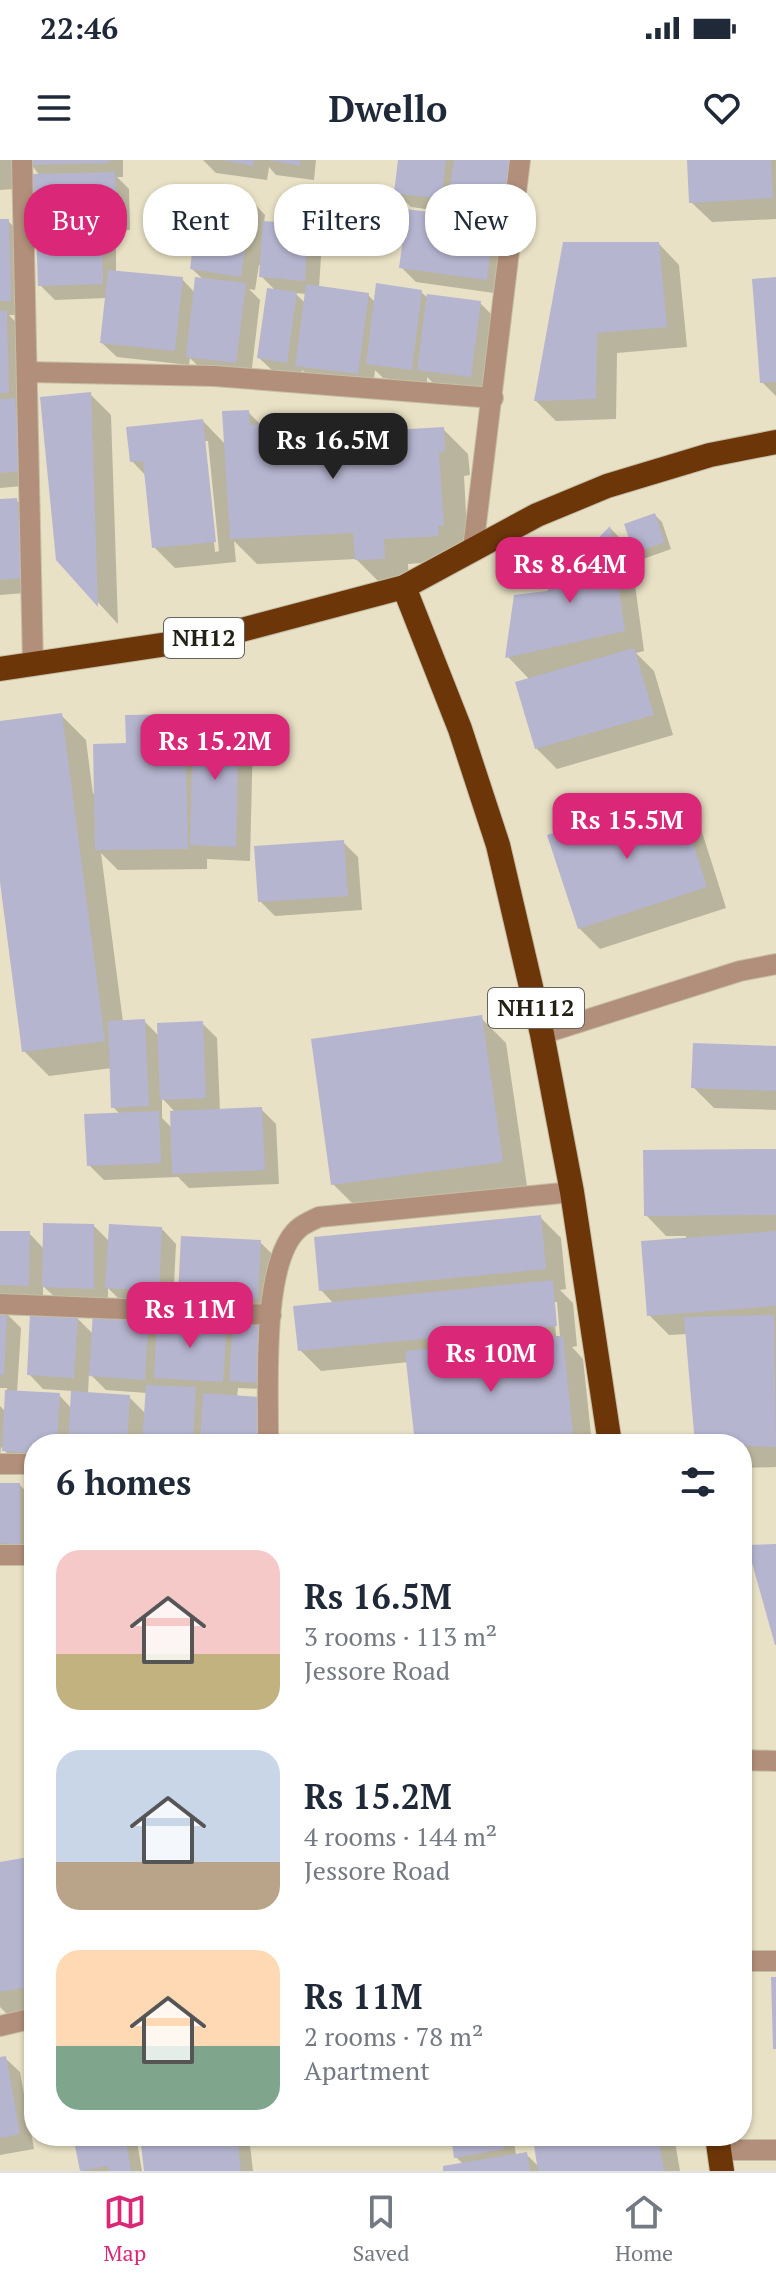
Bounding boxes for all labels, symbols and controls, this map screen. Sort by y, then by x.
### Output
text: 22:46 [40,8,118,48]
text: Dwello [329,85,447,132]
icon: menu [32,86,76,130]
icon: heart [700,86,744,130]
chip: Buy [24,184,127,256]
chip: Rent [143,184,258,256]
chip: Filters [274,184,409,256]
chip: New [425,184,536,256]
pin: Rs 16.5M [250,413,416,481]
text: Rs 16.5M [277,422,389,456]
pin: Rs 8.64M [487,537,653,605]
text: Rs 8.64M [514,546,626,580]
road number: NH12 [164,618,244,658]
pin: Rs 15.2M [132,714,298,782]
text: Rs 15.2M [159,723,271,757]
pin: Rs 15.5M [544,793,710,861]
text: Rs 15.5M [571,802,683,836]
road number: NH112 [488,988,584,1028]
pin: Rs 11M [125,1282,255,1350]
text: Rs 11M [145,1291,235,1325]
pin: Rs 10M [426,1326,556,1394]
text: Rs 10M [446,1335,536,1369]
text: 6 homes [56,1460,191,1505]
icon: filters [676,1460,720,1504]
text: Rs 16.5M [304,1574,452,1619]
icon: home [120,1582,216,1678]
text: 3 rooms · 113 m² [304,1619,497,1653]
text: Jessore Road [304,1653,450,1687]
text: Rs 15.2M [304,1774,452,1819]
icon: home [120,1782,216,1878]
text: 4 rooms · 144 m² [304,1819,497,1853]
text: Jessore Road [304,1853,450,1887]
text: Rs 11M [304,1974,422,2019]
icon: home [120,1982,216,2078]
text: 2 rooms · 78 m² [304,2019,483,2053]
text: Apartment [304,2053,430,2087]
tab: Map [103,2190,147,2267]
tab: Saved [352,2190,409,2267]
tab: Home [615,2190,673,2267]

